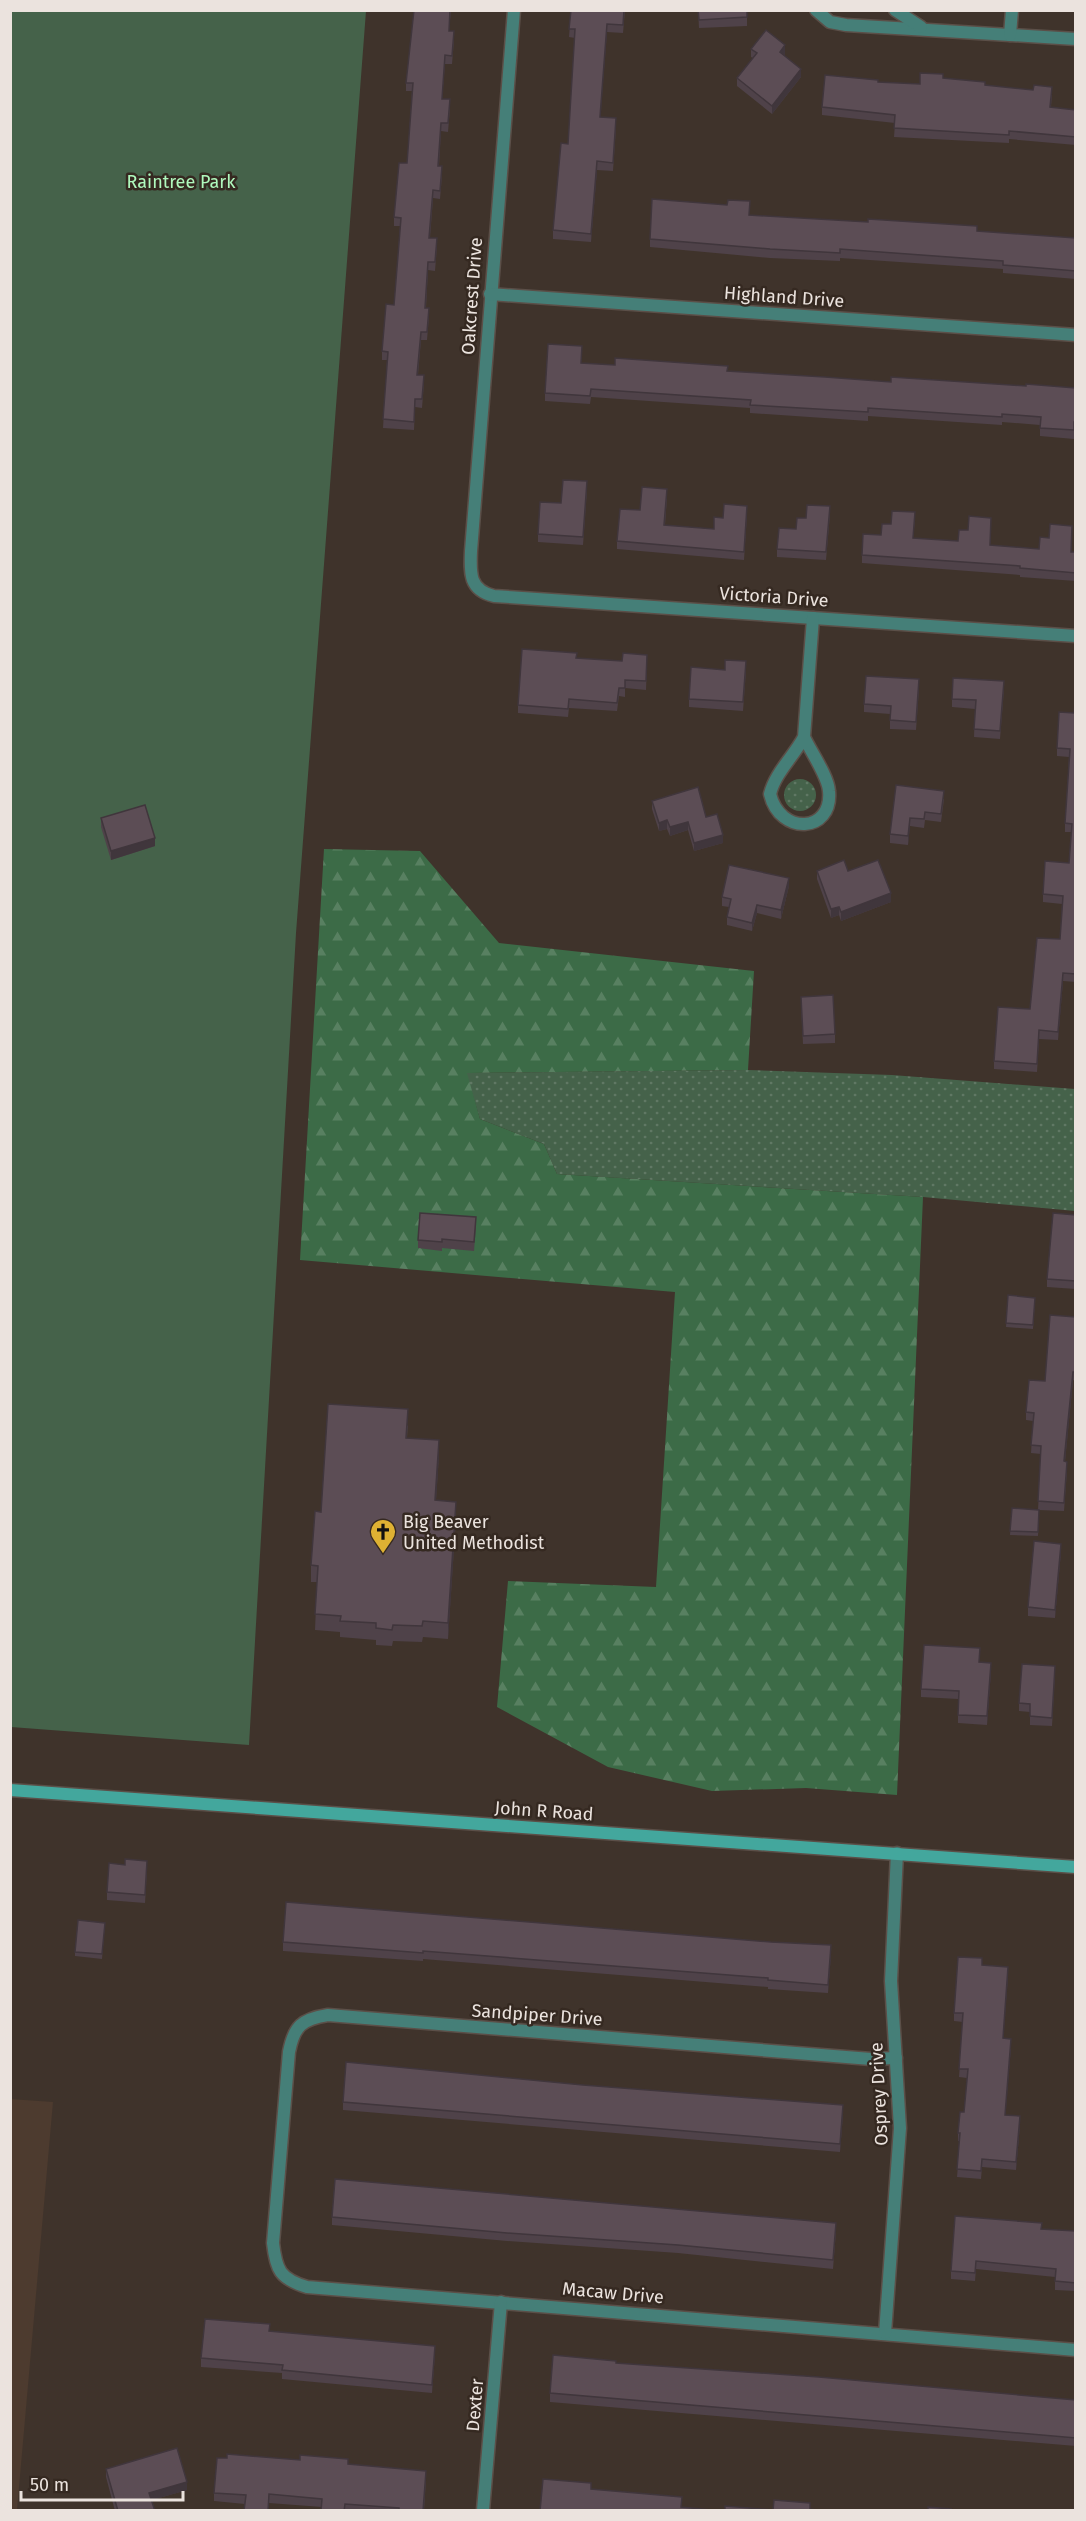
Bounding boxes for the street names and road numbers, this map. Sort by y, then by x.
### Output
street label: Oakcrest Drive [457,236,487,356]
street label: Highland Drive [723,282,845,312]
street label: Victoria Drive [719,582,829,612]
street label: John R Road [494,1797,594,1825]
street label: Sandpiper Drive [471,1999,603,2031]
street label: Osprey Drive [865,2042,893,2146]
street label: Macaw Drive [561,2278,665,2308]
street label: Dexter [462,2378,488,2432]

